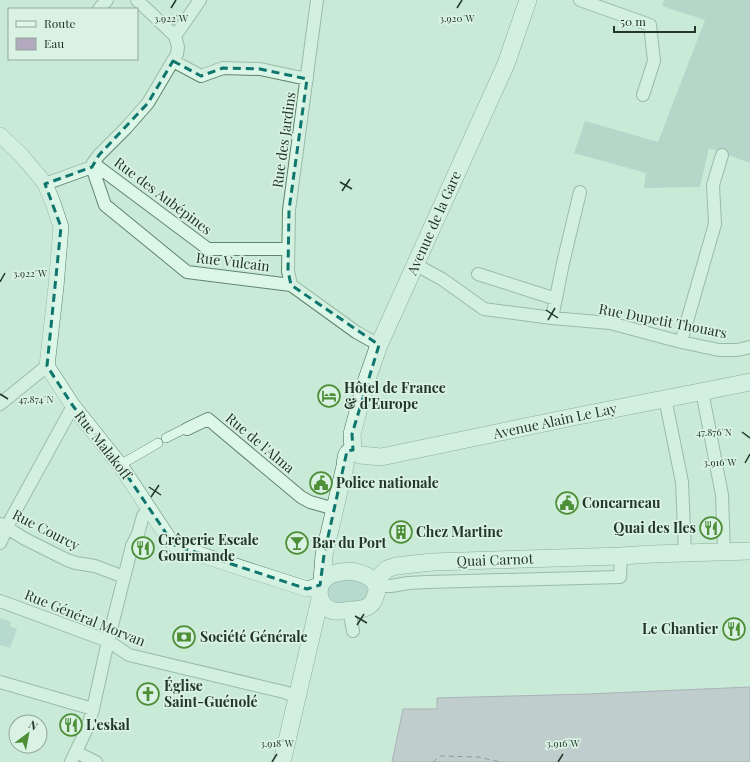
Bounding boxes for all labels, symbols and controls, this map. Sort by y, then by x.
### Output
legend [8,8,138,60]
scale bar [614,8,695,34]
text: 3.922°W [154,11,189,25]
text: 3.920°W [440,11,475,25]
text: 50 m [620,13,646,29]
text: Route [44,15,76,31]
text: Eau [44,35,64,51]
street label: Rue des Jardins [267,91,300,189]
street label: Rue des Aubépines [111,153,216,239]
street label: Avenue de la Gare [402,168,465,279]
street label: Rue Vulcain [195,248,272,276]
text: 3.922°W [13,266,48,280]
street label: Rue Dupetit Thouars [597,299,729,342]
place label: Hôtel de France & d'Europe [344,378,446,413]
hotel icon: Hôtel de France & d'Europe [316,383,342,409]
text: 47.874°N [19,392,54,406]
street label: Avenue Alain Le Lay [490,398,618,443]
street label: Rue Malakoff [71,407,137,484]
street label: Rue de l'Alma [222,408,299,477]
text: 47.876°N [696,425,732,439]
text: 3.916°W [703,455,738,469]
public building icon: Police nationale [308,470,334,496]
place label: Police nationale [336,473,439,492]
public building icon: Concarneau [554,490,580,516]
place label: Concarneau [582,493,661,512]
street label: Rue Courcy [9,505,83,555]
restaurant icon: Quai des Iles [698,515,724,541]
place label: Quai des Iles [613,518,696,537]
building icon: Chez Martine [388,519,414,545]
place label: Chez Martine [416,522,503,541]
place label: Crêperie Escale Gourmande [158,530,259,565]
bar icon: Bar du Port [284,530,310,556]
place label: Bar du Port [312,533,386,552]
restaurant icon: Crêperie Escale Gourmande [130,535,156,561]
street label: Quai Carnot [456,549,535,570]
street label: Rue Général Morvan [22,585,149,651]
restaurant icon: Le Chantier [721,616,747,642]
place label: Le Chantier [642,619,718,638]
bank icon: Société Générale [171,624,197,650]
place label: Société Générale [200,627,308,646]
place label: Église Saint-Guénolé [164,676,257,711]
church icon: Église Saint-Guénolé [135,681,161,707]
restaurant icon: L'eskal [58,712,84,738]
north arrow [8,714,48,754]
place label: L'eskal [86,715,130,734]
text: N [26,717,41,734]
text: 3.918°W [260,736,295,750]
text: 3.916°W [546,736,581,750]

